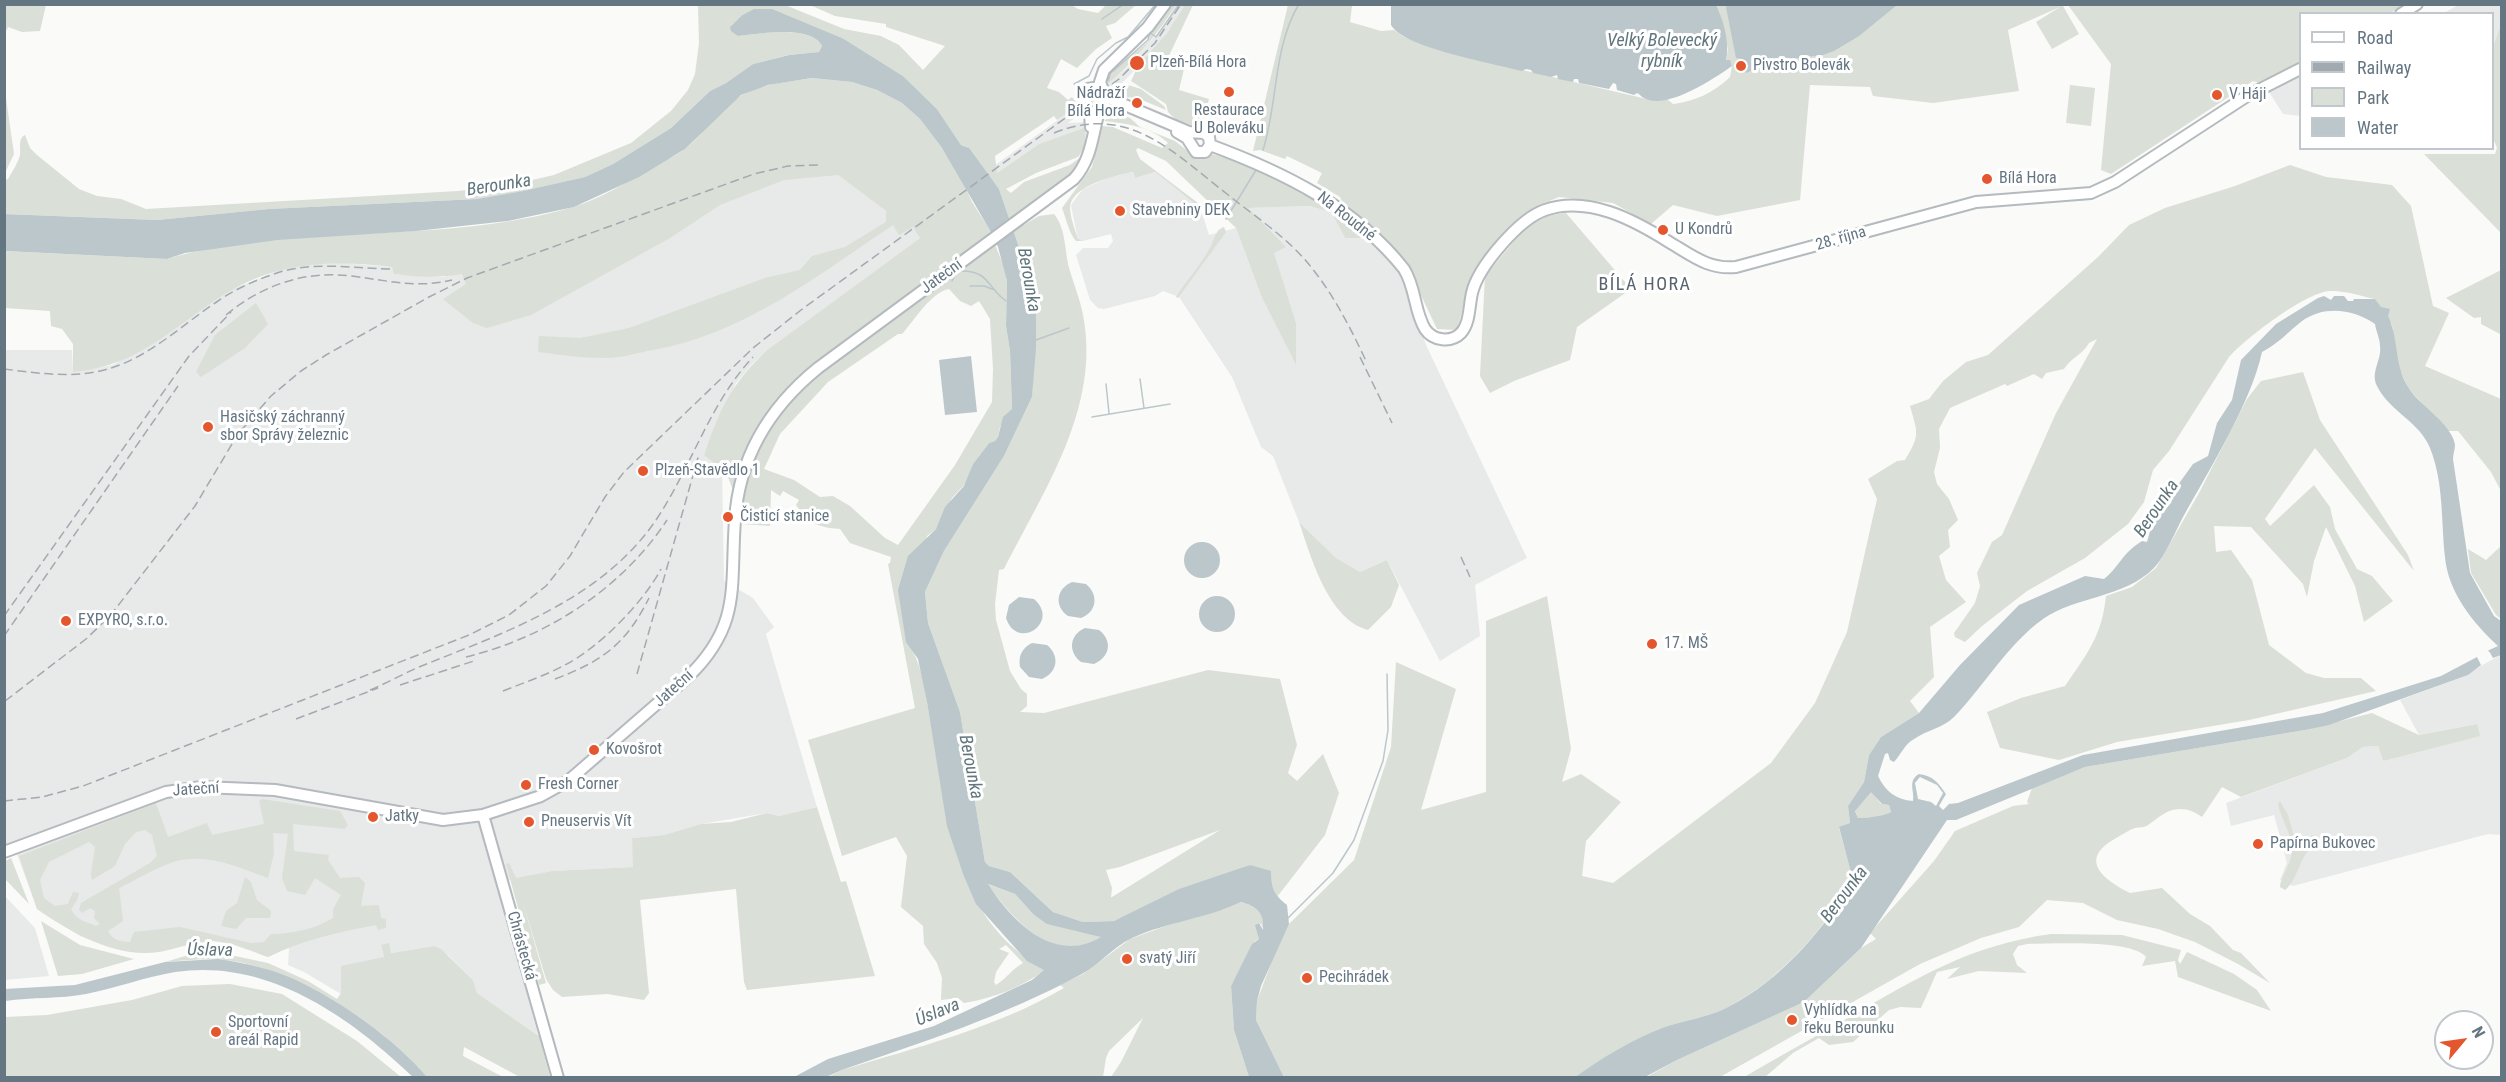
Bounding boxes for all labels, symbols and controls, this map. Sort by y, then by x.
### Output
legend [2299,12,2494,150]
text: Road [2357,27,2393,48]
water label: Velký Bolevecký rybník [1607,30,1717,72]
place label: Plzeň-Bílá Hora [1150,53,1246,73]
marker: Plzeň-Bílá Hora [1128,54,1146,72]
place label: Pivstro Bolevák [1753,56,1850,76]
text: Railway [2357,57,2411,78]
marker: Pivstro Bolevák [1734,59,1748,73]
place label: Nádraží Bílá Hora [1067,84,1125,122]
marker: Restaurace U Boleváku [1222,85,1236,99]
place label: V Háji [2229,85,2266,105]
text: Park [2357,87,2389,108]
marker: V Háji [2210,88,2224,102]
marker: Nádraží Bílá Hora [1130,96,1144,110]
place label: Restaurace U Boleváku [1194,101,1264,139]
text: Water [2357,117,2398,138]
place label: Bílá Hora [1999,169,2057,189]
water label: Berounka [465,170,533,202]
marker: Bílá Hora [1980,172,1994,186]
street label: Na Roudné [1313,188,1379,246]
place label: Stavebniny DEK [1132,201,1230,221]
marker: Stavebniny DEK [1113,204,1127,218]
place label: U Kondrů [1675,220,1732,240]
marker: U Kondrů [1656,223,1670,237]
street label: 28. října [1814,223,1868,255]
water label: Berounka [1012,246,1044,314]
street label: Jateční [918,256,966,298]
district label: BÍLÁ HORA [1599,274,1691,296]
place label: Hasičský záchranný sbor Správy železnic [220,408,349,446]
marker: Hasičský záchranný sbor Správy železnic [201,420,215,434]
place label: Plzeň-Stavědlo 1 [655,461,760,481]
marker: Plzeň-Stavědlo 1 [636,464,650,478]
water label: Berounka [2130,476,2184,542]
place label: Čisticí stanice [740,507,829,527]
marker: Čisticí stanice [721,510,735,524]
place label: EXPYRO, s.r.o. [78,611,168,631]
marker: EXPYRO, s.r.o. [59,614,73,628]
place label: 17. MŠ [1664,634,1708,654]
marker: 17. MŠ [1645,637,1659,651]
street label: Jateční [650,666,698,712]
water label: Berounka [953,733,987,801]
place label: Kovošrot [606,740,662,760]
marker: Kovošrot [587,743,601,757]
place label: Fresh Corner [538,775,619,795]
marker: Fresh Corner [519,778,533,792]
street label: Jateční [172,779,220,801]
place label: Jatky [385,807,419,827]
marker: Jatky [366,810,380,824]
place label: Pneuservis Vít [541,812,632,832]
marker: Pneuservis Vít [522,815,536,829]
place label: Papírna Bukovec [2270,834,2375,854]
marker: Papírna Bukovec [2251,837,2265,851]
water label: Berounka [1817,863,1873,927]
street label: Chrástecká [502,909,540,983]
water label: Úslava [187,940,233,962]
place label: svatý Jiří [1139,949,1196,969]
marker: svatý Jiří [1120,952,1134,966]
place label: Pecihrádek [1319,968,1389,988]
marker: Pecihrádek [1300,971,1314,985]
water label: Úslava [913,994,963,1032]
place label: Vyhlídka na řeku Berounku [1804,1001,1894,1039]
north arrow [2434,1010,2494,1070]
place label: Sportovní areál Rapid [228,1013,299,1051]
marker: Vyhlídka na řeku Berounku [1785,1013,1799,1027]
text: N [2468,1023,2489,1041]
marker: Sportovní areál Rapid [209,1025,223,1039]

